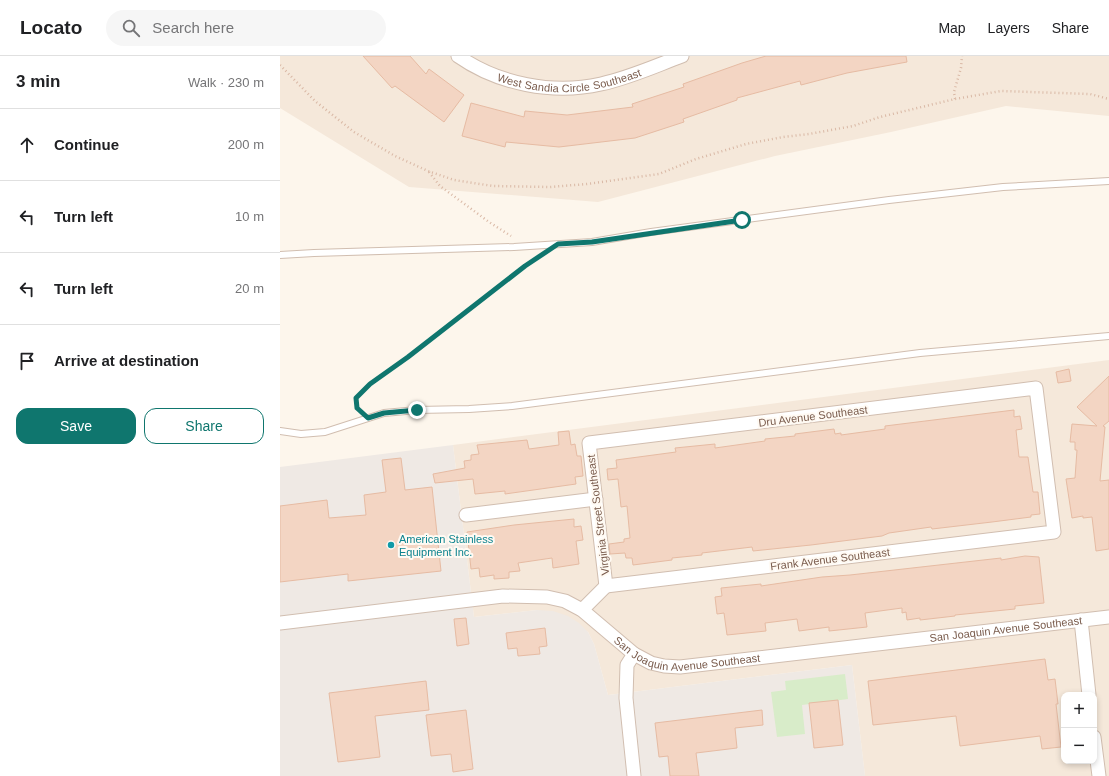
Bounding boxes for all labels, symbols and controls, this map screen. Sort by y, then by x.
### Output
search box [106,10,386,46]
text: Locato [20,17,82,38]
icon: search [120,17,142,39]
text: Search here [152,19,234,36]
text: Map [938,20,966,36]
text: Layers [988,20,1030,36]
text: Share [1052,20,1089,36]
street label: West Sandia Circle Southeast [496,66,643,94]
text: 3 min [16,72,60,91]
text: Walk · 230 m [188,75,264,90]
icon: ahead [16,134,38,156]
text: Continue [54,136,119,153]
text: 200 m [228,137,264,152]
icon: left [16,206,38,228]
text: Turn left [54,208,113,225]
text: 10 m [235,209,264,224]
route start [733,211,751,229]
icon: left [16,278,38,300]
text: Turn left [54,280,113,297]
text: 20 m [235,281,264,296]
icon: arrive [16,350,38,372]
text: Arrive at destination [54,352,199,369]
route end [408,401,426,419]
street label: Dru Avenue Southeast [758,403,868,429]
button: Save [16,408,136,444]
button: Share [144,408,264,444]
street label: Virginia Street Southeast [585,454,611,576]
place label: American Stainless Equipment Inc. [399,533,494,558]
marker: American Stainless Equipment Inc. [386,540,396,550]
street label: Frank Avenue Southeast [770,546,890,572]
street label: San Joaquin Avenue Southeast [929,614,1083,644]
street label: San Joaquin Avenue Southeast [612,634,761,673]
map controls [1061,692,1097,764]
button: + [1061,692,1097,728]
button: − [1061,728,1097,764]

